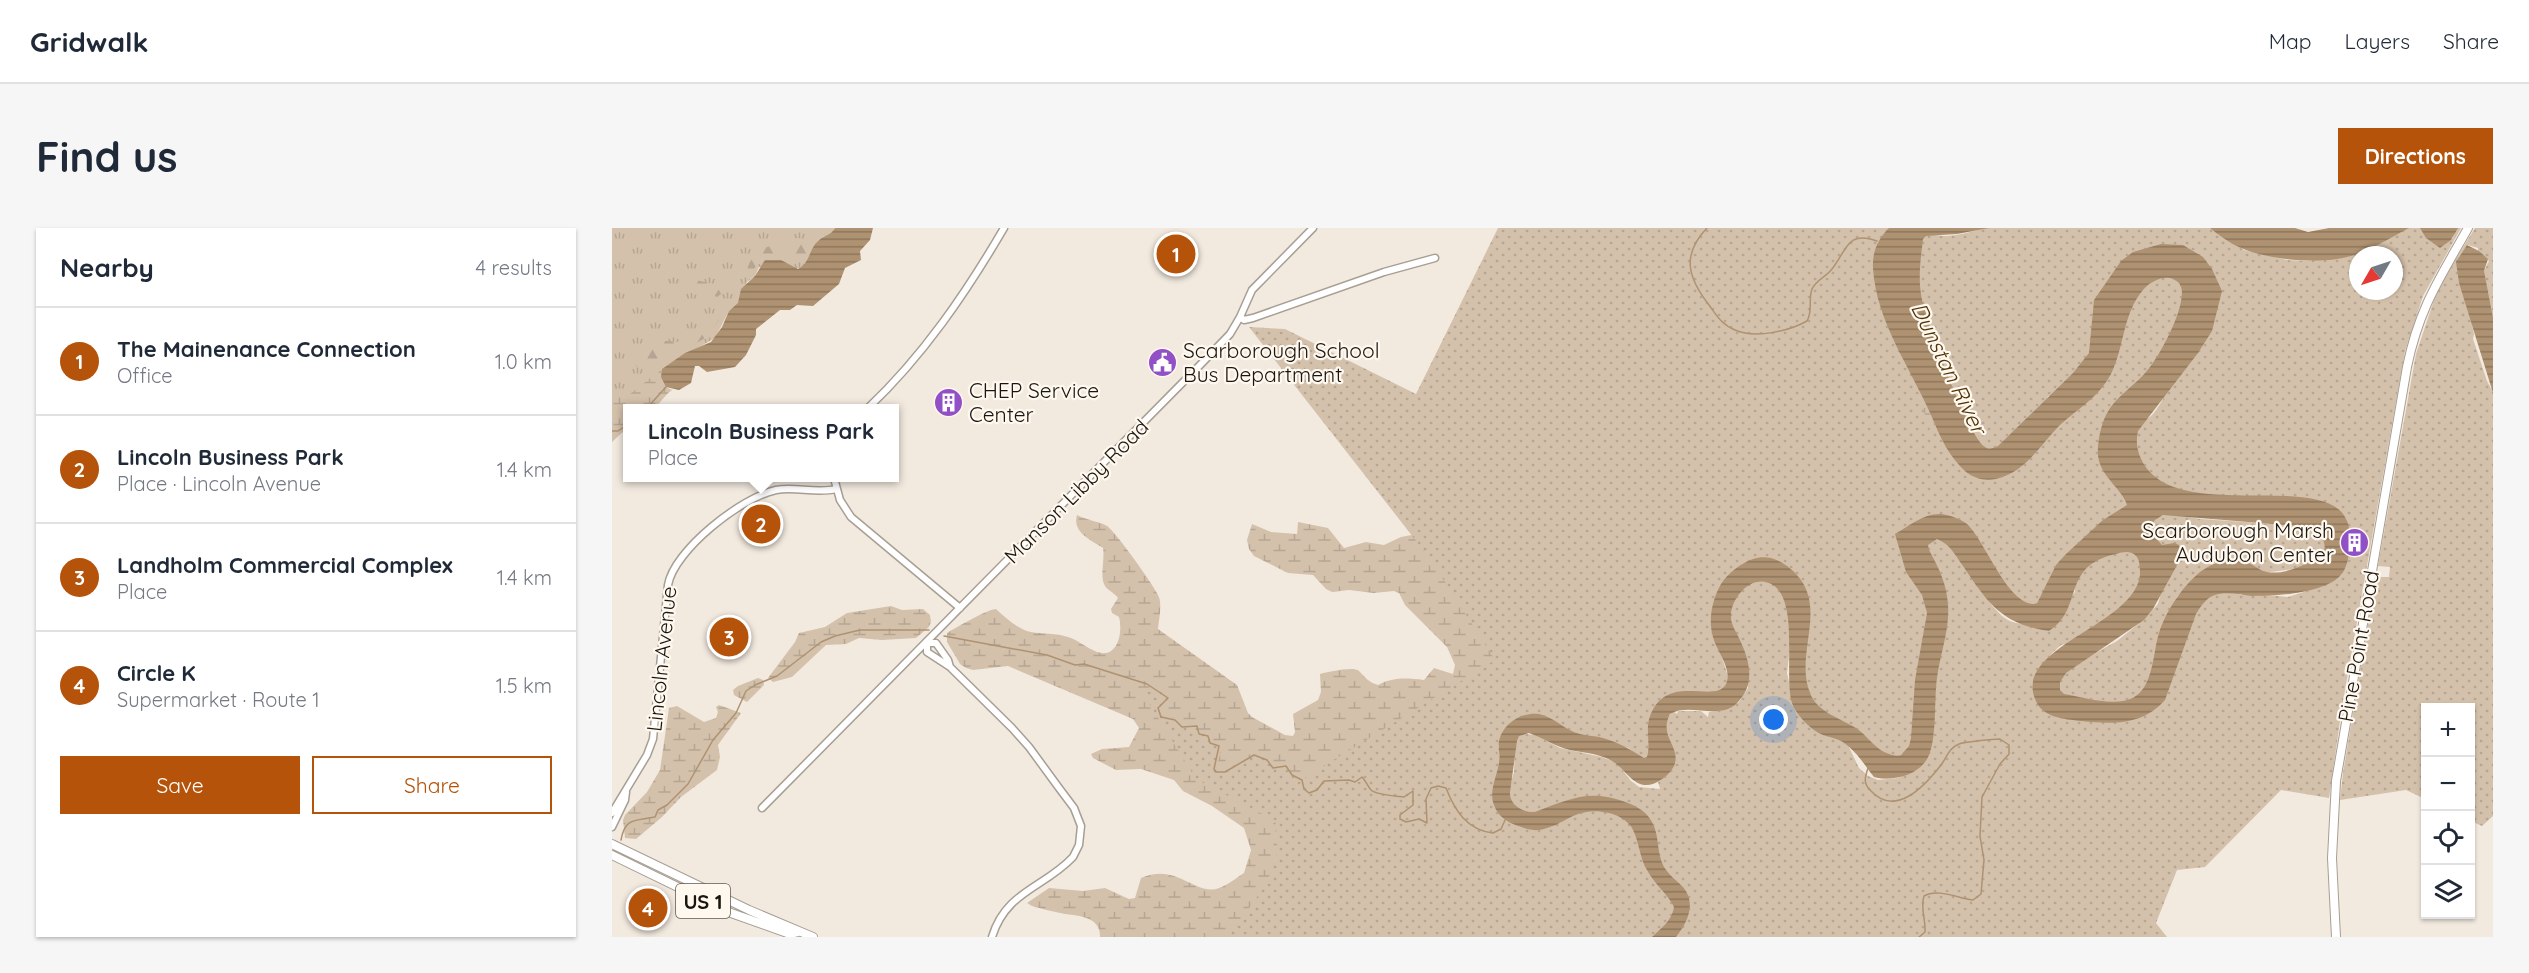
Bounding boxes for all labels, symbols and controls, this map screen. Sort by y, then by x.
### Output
text: Gridwalk [30,24,149,59]
text: Map [2269,28,2312,54]
text: Layers [2345,28,2410,54]
text: Share [2443,28,2499,54]
button: Directions [2338,128,2493,184]
text: Find us [36,130,178,183]
pin: 1 [1156,231,1196,276]
north arrow [2349,246,2403,300]
text: Nearby [60,251,154,284]
text: 4 results [476,255,552,280]
water label: Dunstan River [1905,298,1994,441]
text: The Mainenance Connection [117,335,416,363]
place label: Scarborough School Bus Department [1183,337,1380,387]
public building icon: Scarborough School Bus Department [1146,346,1178,378]
text: 1 [76,349,83,374]
text: 1.0 km [495,349,552,374]
text: Office [117,363,173,388]
place label: CHEP Service Center [969,377,1099,427]
building icon: CHEP Service Center [932,386,964,418]
popup [623,404,899,482]
street label: Manson Libby Road [998,413,1154,569]
text: Lincoln Business Park [648,417,874,445]
text: Lincoln Business Park [117,443,344,471]
text: Place [648,445,698,470]
text: 2 [74,457,85,482]
text: 1.4 km [497,457,552,482]
text: Place · Lincoln Avenue [117,471,321,496]
pin: 2 [742,502,780,546]
place label: Scarborough Marsh Audubon Center [2142,517,2334,567]
building icon: Scarborough Marsh Audubon Center [2339,526,2371,558]
text: Landholm Commercial Complex [117,551,453,579]
text: 3 [74,565,85,590]
text: 1.4 km [497,565,552,590]
street label: Pine Point Road [2332,568,2384,724]
text: Place [117,579,167,604]
street label: Lincoln Avenue [640,585,682,733]
pin: 3 [710,614,748,660]
text: Circle K [117,659,196,687]
text: 4 [74,673,85,698]
text: 1.5 km [496,673,552,698]
text: Supermarket · Route 1 [117,687,320,712]
map controls [2421,703,2475,919]
button: + [2421,703,2475,757]
your location [1759,705,1788,734]
button: Save [60,756,300,814]
button: Share [312,756,552,814]
button: − [2421,757,2475,811]
button: locate [2421,811,2475,865]
button: layers [2421,865,2475,919]
road number: US 1 [676,884,730,918]
pin: 4 [628,886,668,930]

